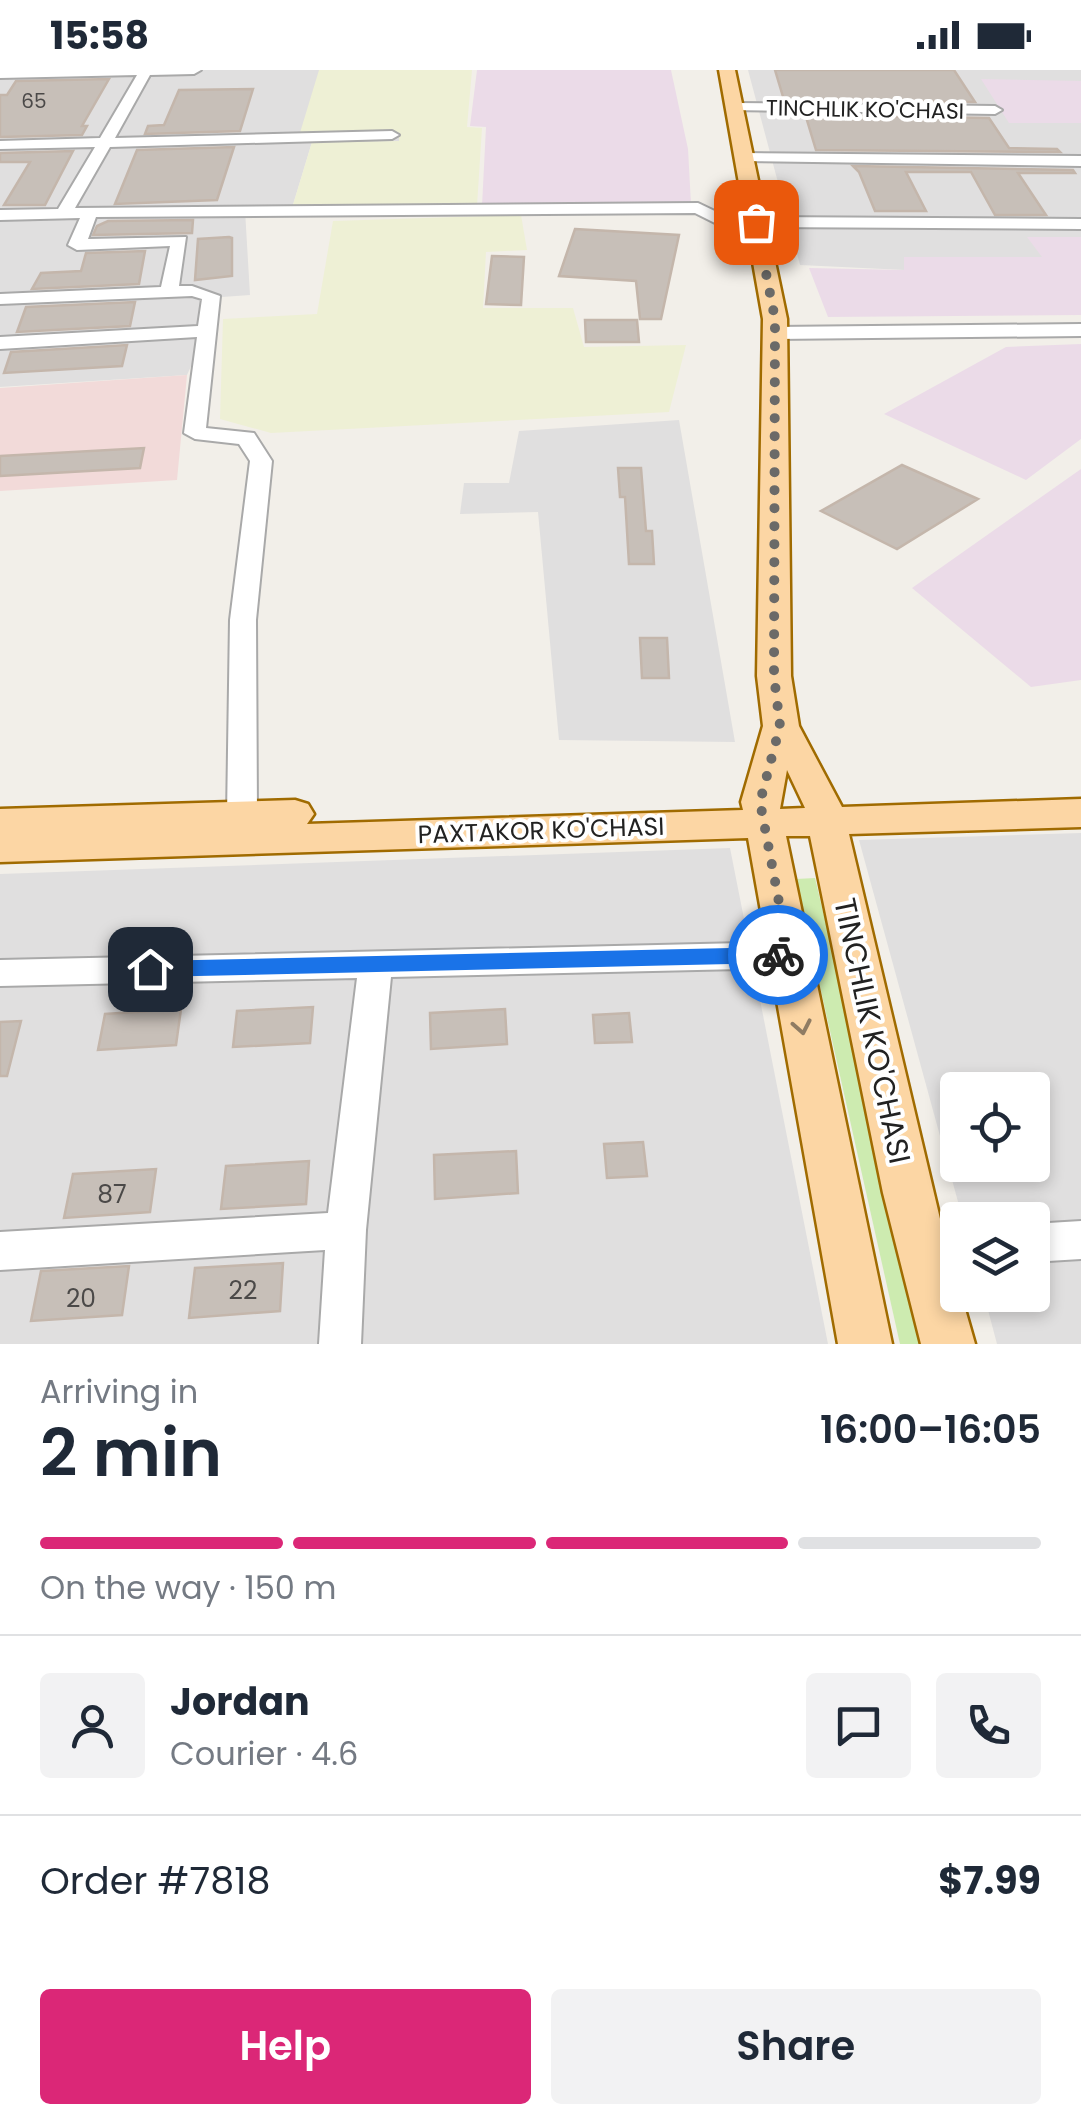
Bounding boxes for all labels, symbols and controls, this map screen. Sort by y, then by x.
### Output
text: 15:58 [50,9,149,62]
house number: 65 [21,87,47,115]
street label: TINCHLIK KO'CHASI [766,92,964,127]
pin [714,180,799,265]
icon: bag [729,195,784,250]
street label: PAXTAKOR KO'CHASI [417,809,665,852]
street label: TINCHLIK KO'CHASI [823,894,922,1168]
courier [728,905,828,1005]
pin [108,927,193,1012]
icon: bike [751,928,806,983]
icon: home [123,942,178,997]
one-way arrow [791,1018,812,1035]
map controls [940,1072,1050,1312]
button: locate [940,1072,1050,1182]
house number: 87 [97,1177,127,1212]
button: layers [940,1202,1050,1312]
house number: 22 [229,1273,257,1308]
house number: 20 [66,1281,96,1316]
text: Arriving in [40,1369,198,1414]
text: 16:00–16:05 [820,1403,1041,1456]
text: 2 min [40,1408,222,1499]
text: On the way · 150 m [40,1565,336,1610]
button: person [40,1673,145,1778]
button: chat [806,1673,911,1778]
button: phone [936,1673,1041,1778]
text: Jordan [170,1675,310,1728]
text: Courier · 4.6 [170,1731,358,1776]
text: Order #7818 [40,1854,270,1907]
text: $7.99 [938,1854,1041,1907]
button: Help [40,1989,531,2104]
button: Share [551,1989,1041,2104]

